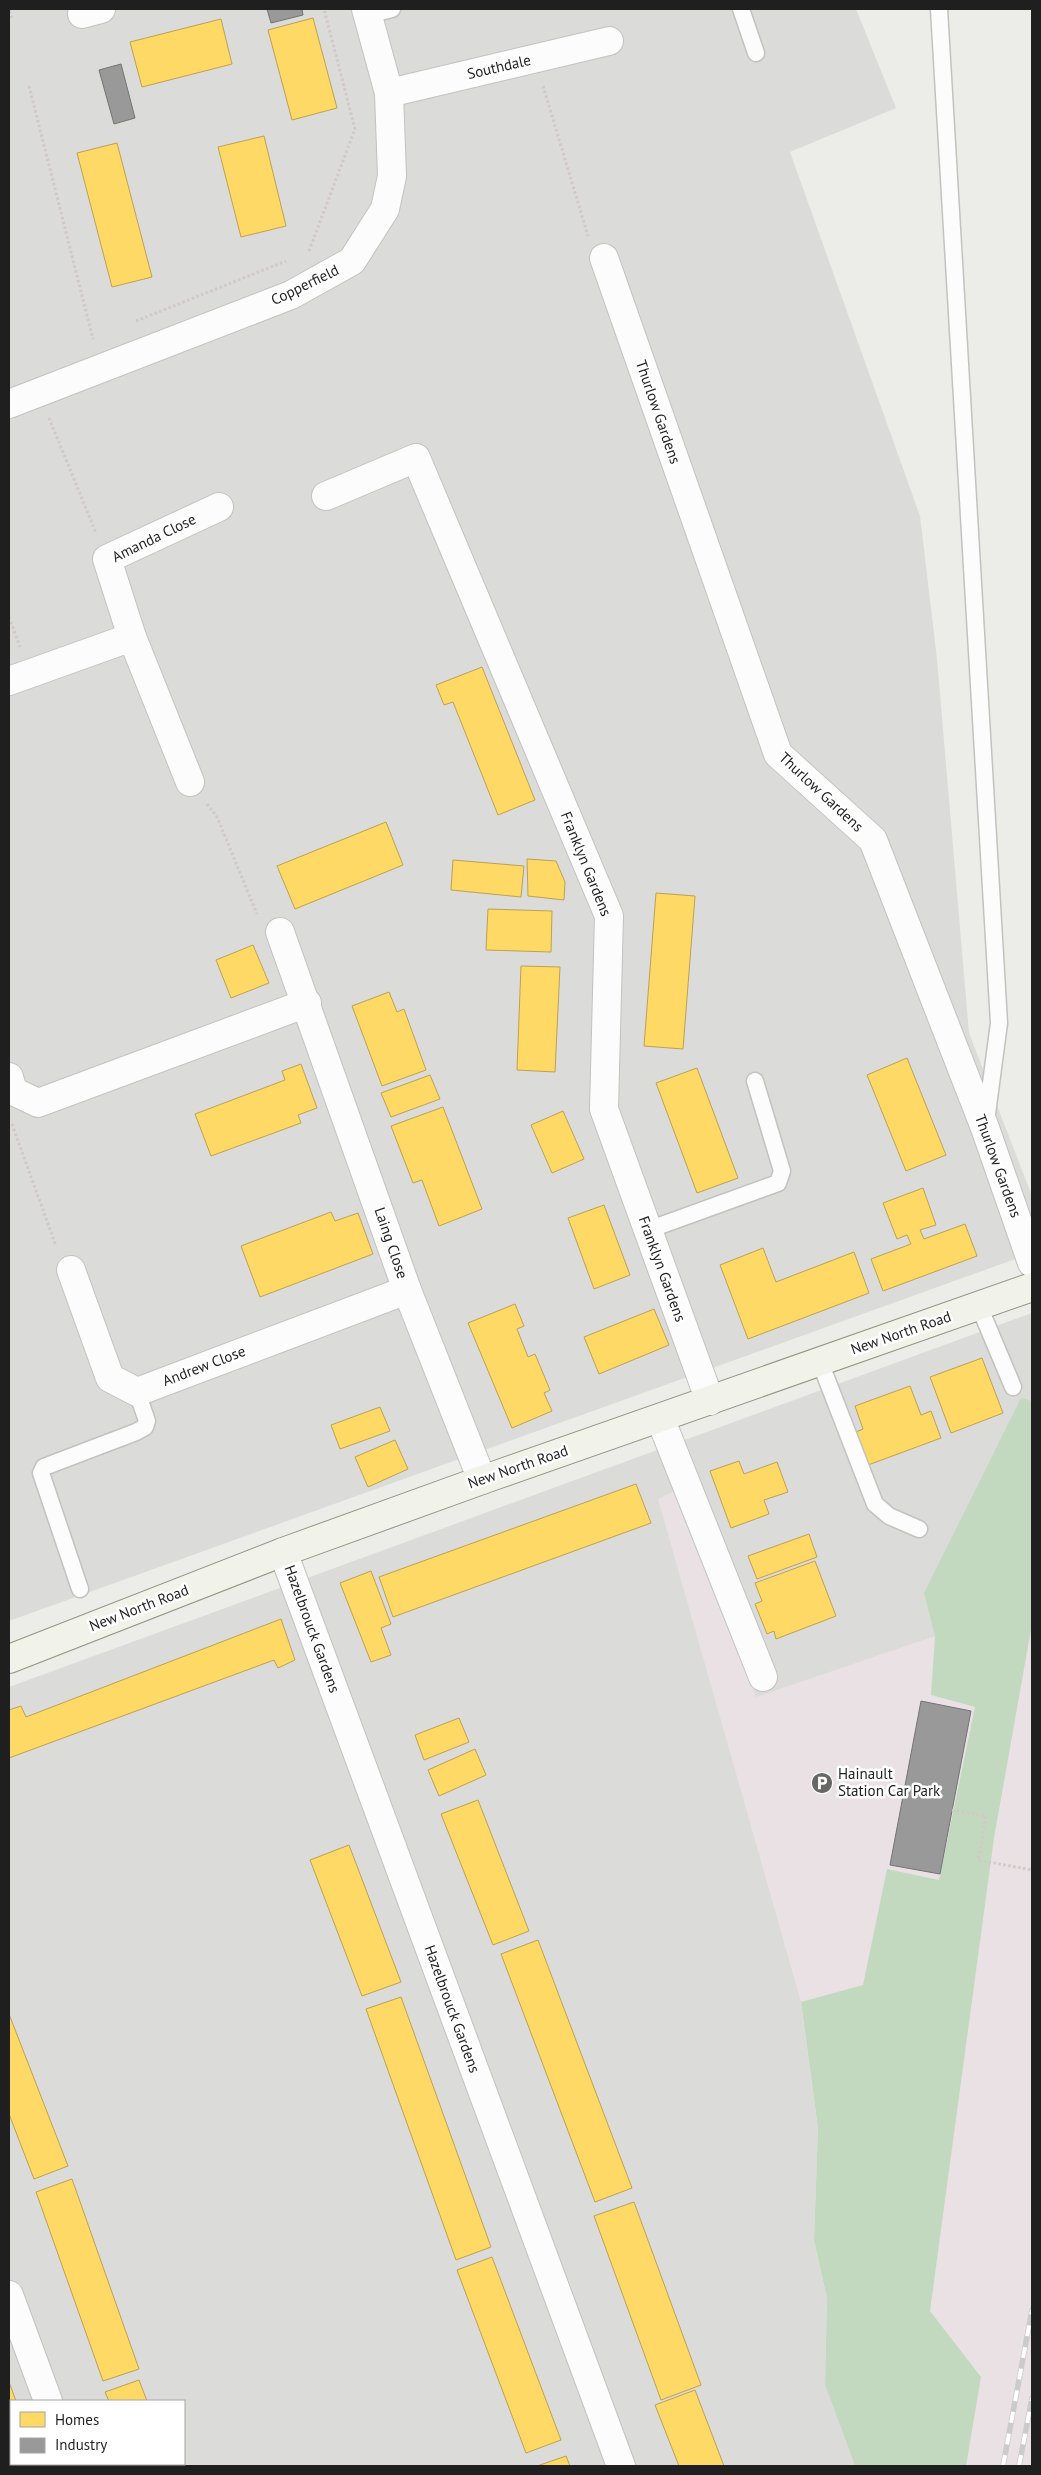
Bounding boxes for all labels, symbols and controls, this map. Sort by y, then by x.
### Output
street label: Southdale [465,50,533,83]
street label: Copperfield [268,260,342,309]
street label: Thurlow Gardens [632,357,685,466]
street label: Amanda Close [109,509,199,566]
street label: Thurlow Gardens [775,748,868,836]
street label: Franklyn Gardens [557,809,616,919]
street label: Thurlow Gardens [971,1112,1026,1220]
street label: Laing Close [370,1205,413,1281]
street label: Franklyn Gardens [635,1213,690,1324]
street label: New North Road [848,1306,954,1359]
street label: Andrew Close [160,1341,248,1390]
street label: New North Road [465,1440,571,1493]
street label: Hazelbrouck Gardens [280,1562,344,1695]
street label: New North Road [86,1580,191,1635]
place label: Hainault Station Car Park [838,1764,941,1800]
parking icon: Hainault Station Car Park [810,1771,834,1795]
street label: Hazelbrouck Gardens [420,1942,484,2075]
legend [10,2400,185,2465]
text: Homes [55,2410,99,2429]
text: Industry [55,2435,107,2454]

